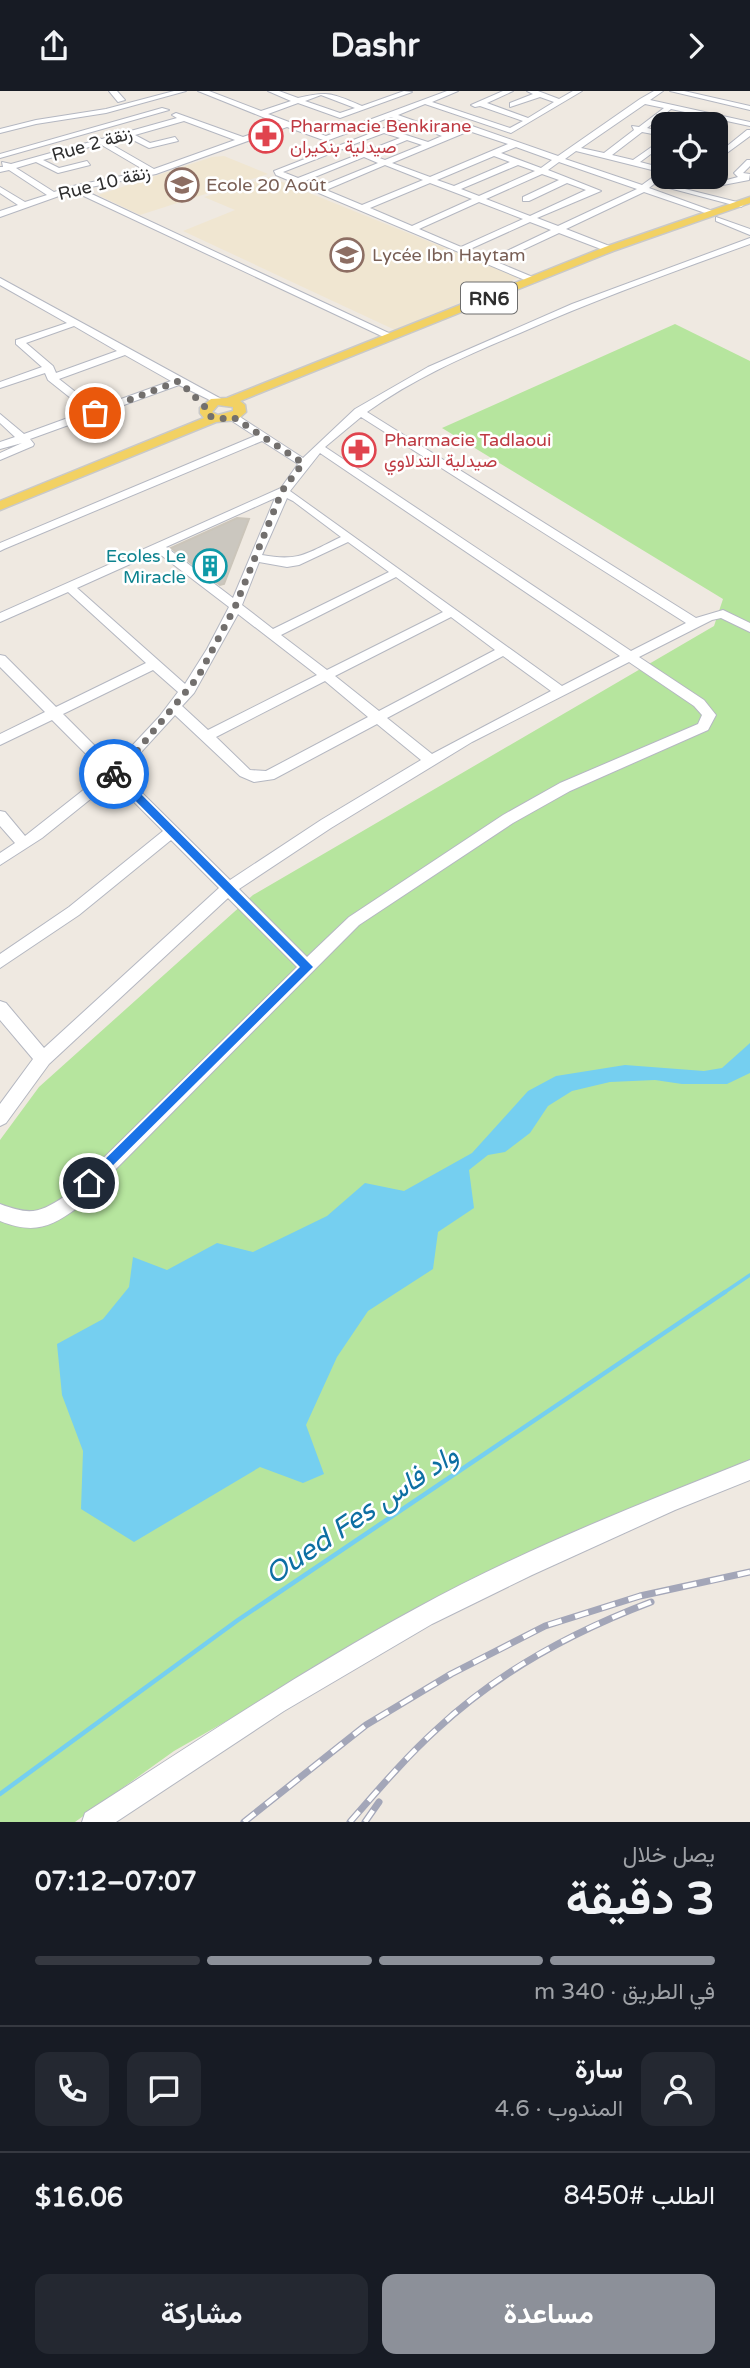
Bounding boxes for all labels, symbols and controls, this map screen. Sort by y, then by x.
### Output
icon: share [35,27,73,65]
text: Dashr [331,27,419,65]
icon: forward [677,27,715,65]
map controls [651,112,728,189]
button: locate [651,112,728,189]
place label: Pharmacie Benkirane صيدلية بنكيران [290,115,472,158]
pharmacy icon: Pharmacie Benkirane صيدلية بنكيران [247,117,285,155]
street label: Rue 2 زنقة [49,122,135,166]
street label: Rue 10 زنقة [56,161,152,205]
school or university icon: Ecole 20 Août [163,166,201,204]
place label: Ecole 20 Août [206,174,326,196]
school or university icon: Lycée Ibn Haytam [328,236,366,274]
place label: Lycée Ibn Haytam [372,244,526,266]
road number: RN6 [461,283,517,314]
pin [65,383,125,443]
icon: bag [76,394,114,432]
place label: Pharmacie Tadlaoui صيدلية التدلاوي [384,429,552,476]
pharmacy icon: Pharmacie Tadlaoui صيدلية التدلاوي [340,431,378,469]
place label: Ecoles Le Miracle [106,545,186,588]
building icon: Ecoles Le Miracle [191,547,229,585]
courier [79,739,149,809]
icon: bike [95,755,133,793]
pin [59,1153,119,1213]
icon: home [70,1164,108,1202]
water label: Oued Fes واد فاس [259,1437,465,1592]
text: يصل خلال [623,1841,715,1869]
text: 07:07–07:12 [35,1866,197,1897]
text: 3 دقيقة [566,1872,715,1927]
text: في الطريق · 340 m [534,1978,715,2006]
button: phone [35,2052,109,2126]
button: chat [127,2052,201,2126]
button: person [641,2052,715,2126]
text: سارة [575,2054,623,2085]
text: المندوب · 4.6 [495,2095,623,2123]
text: الطلب #8450 [564,2180,715,2211]
text: $16.06 [35,2182,123,2213]
button: مشاركة [35,2274,368,2354]
button: مساعدة [382,2274,715,2354]

